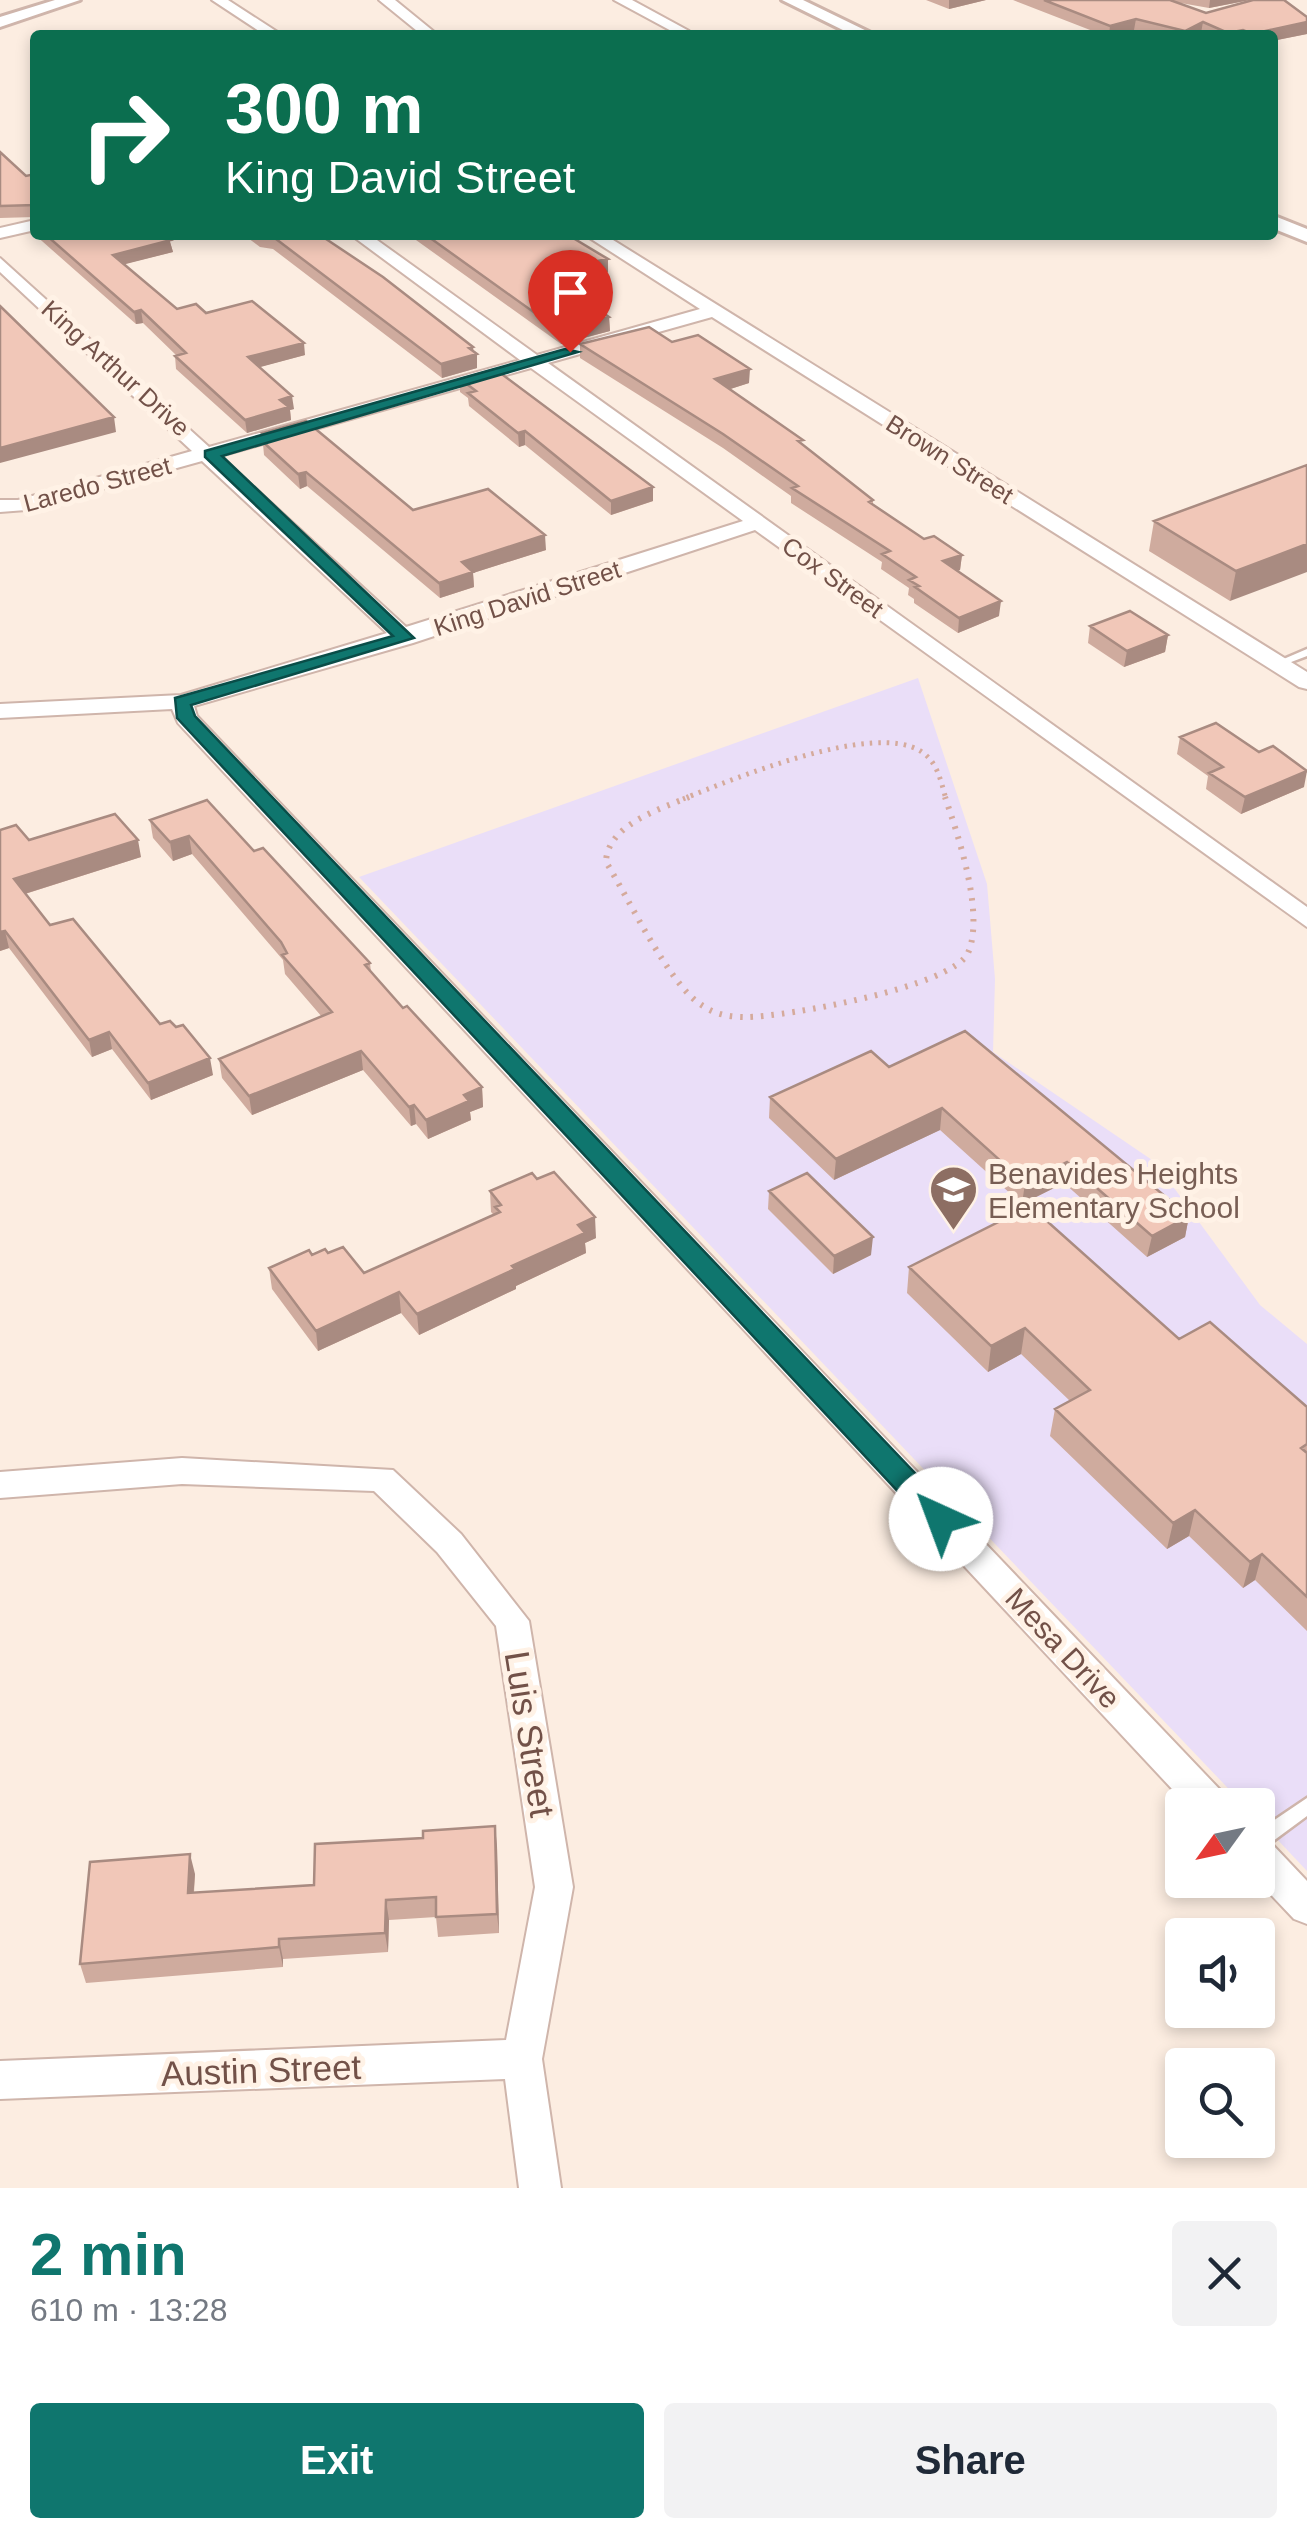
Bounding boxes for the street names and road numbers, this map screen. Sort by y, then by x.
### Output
street label: King Arthur Drive [36,294,196,442]
street label: Brown Street [881,409,1019,509]
street label: Laredo Street [20,451,174,517]
street label: Cox Street [777,531,889,623]
street label: King David Street [430,555,624,641]
street label: Mesa Drive [999,1581,1127,1715]
street label: Luis Street [498,1648,562,1820]
street label: Austin Street [160,2047,362,2093]

